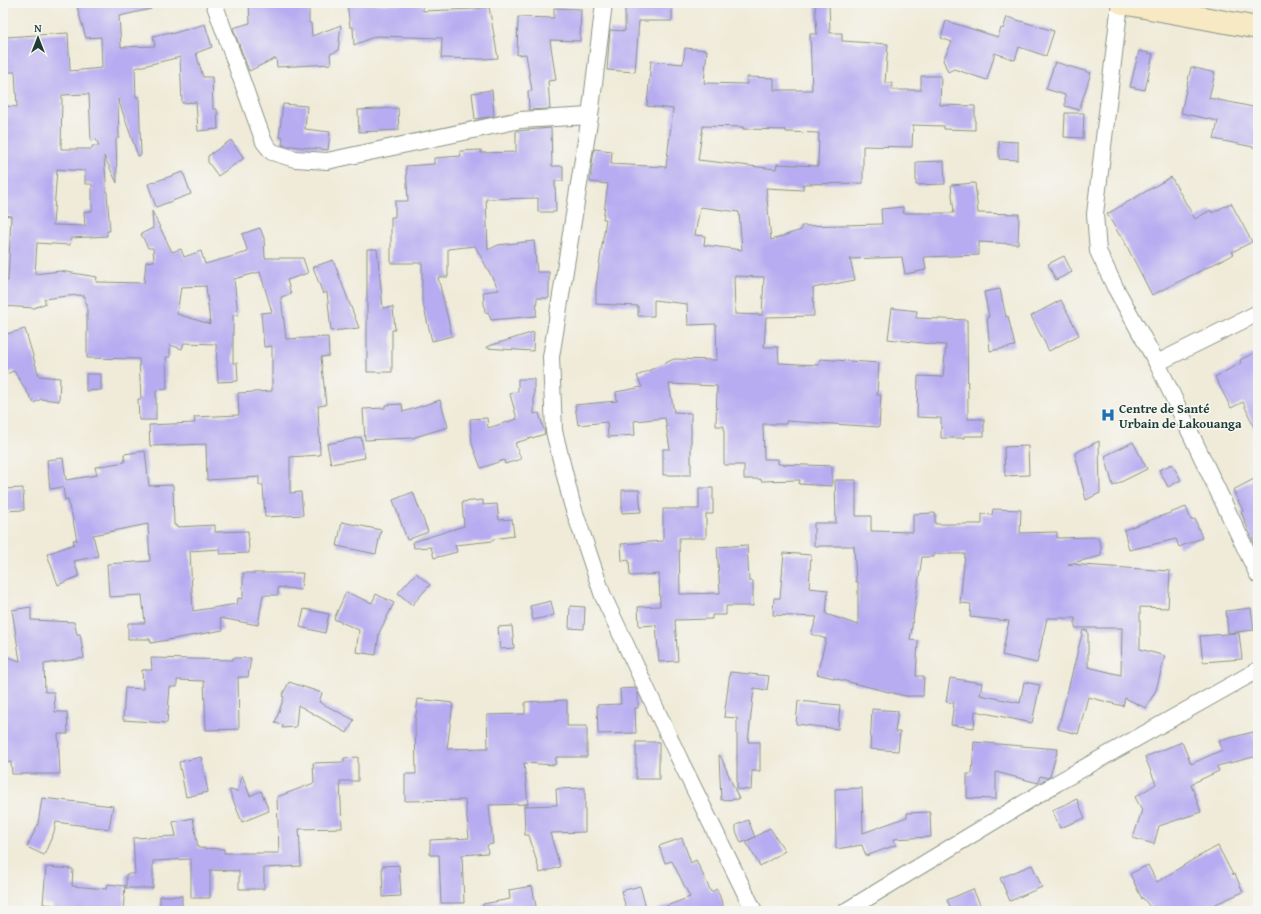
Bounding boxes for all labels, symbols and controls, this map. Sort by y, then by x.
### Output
north arrow [18,18,58,58]
text: N [34,20,42,36]
place label: Centre de Santé Urbain de Lakouanga [1119,399,1242,433]
hospital icon: Centre de Santé Urbain de Lakouanga [1100,407,1116,423]

